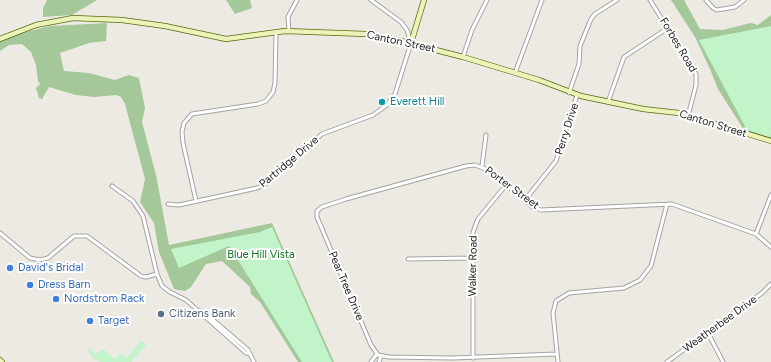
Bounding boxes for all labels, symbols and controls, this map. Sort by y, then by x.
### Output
street label: Forbes Road [656,15,700,75]
street label: Canton Street [365,28,437,56]
place label: Everett Hill [390,95,445,109]
marker: Everett Hill [377,97,387,107]
street label: Perry Drive [552,101,582,157]
street label: Canton Street [678,107,748,141]
street label: Partridge Drive [257,133,321,191]
street label: Porter Street [482,164,542,212]
street label: Walker Road [466,235,480,297]
park label: Blue Hill Vista [227,248,295,262]
street label: Pear Tree Drive [326,249,366,323]
place label: David's Bridal [18,261,83,275]
marker: David's Bridal [5,263,15,273]
place label: Dress Barn [38,278,90,292]
marker: Dress Barn [25,280,35,290]
place label: Nordstrom Rack [64,292,144,306]
street label: Weatherbee Drive [680,293,760,355]
marker: Nordstrom Rack [51,294,61,304]
place label: Citizens Bank [169,307,235,321]
marker: Citizens Bank [156,309,166,319]
place label: Target [98,314,129,328]
marker: Target [85,316,95,326]

